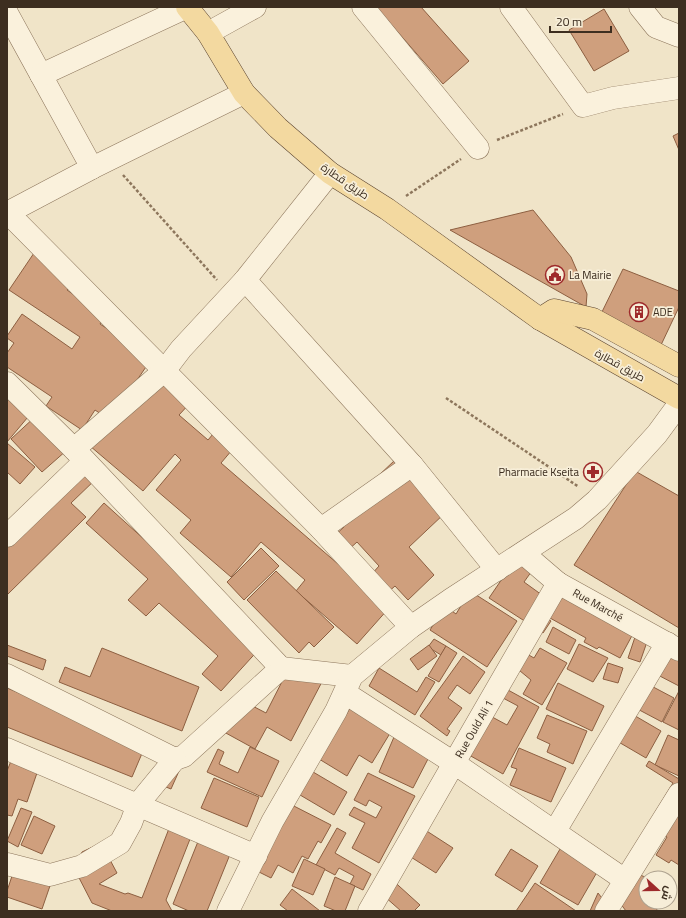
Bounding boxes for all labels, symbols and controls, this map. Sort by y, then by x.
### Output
scale bar [550,8,611,34]
text: 20 m [556,10,582,33]
street label: طريق قطارة [317,157,373,205]
public building icon: La Mairie [544,264,566,286]
place label: La Mairie [569,265,612,285]
building icon: ADE [628,301,650,323]
place label: ADE [653,302,673,322]
street label: طريق قطارة [591,343,649,387]
pharmacy icon: Pharmacie Kseita [582,461,604,483]
place label: Pharmacie Kseita [499,462,579,482]
street label: Rue Marché [569,583,627,627]
street label: Rue Ould Ali 1 [449,696,499,762]
north arrow [638,870,678,910]
text: ش [655,883,679,904]

